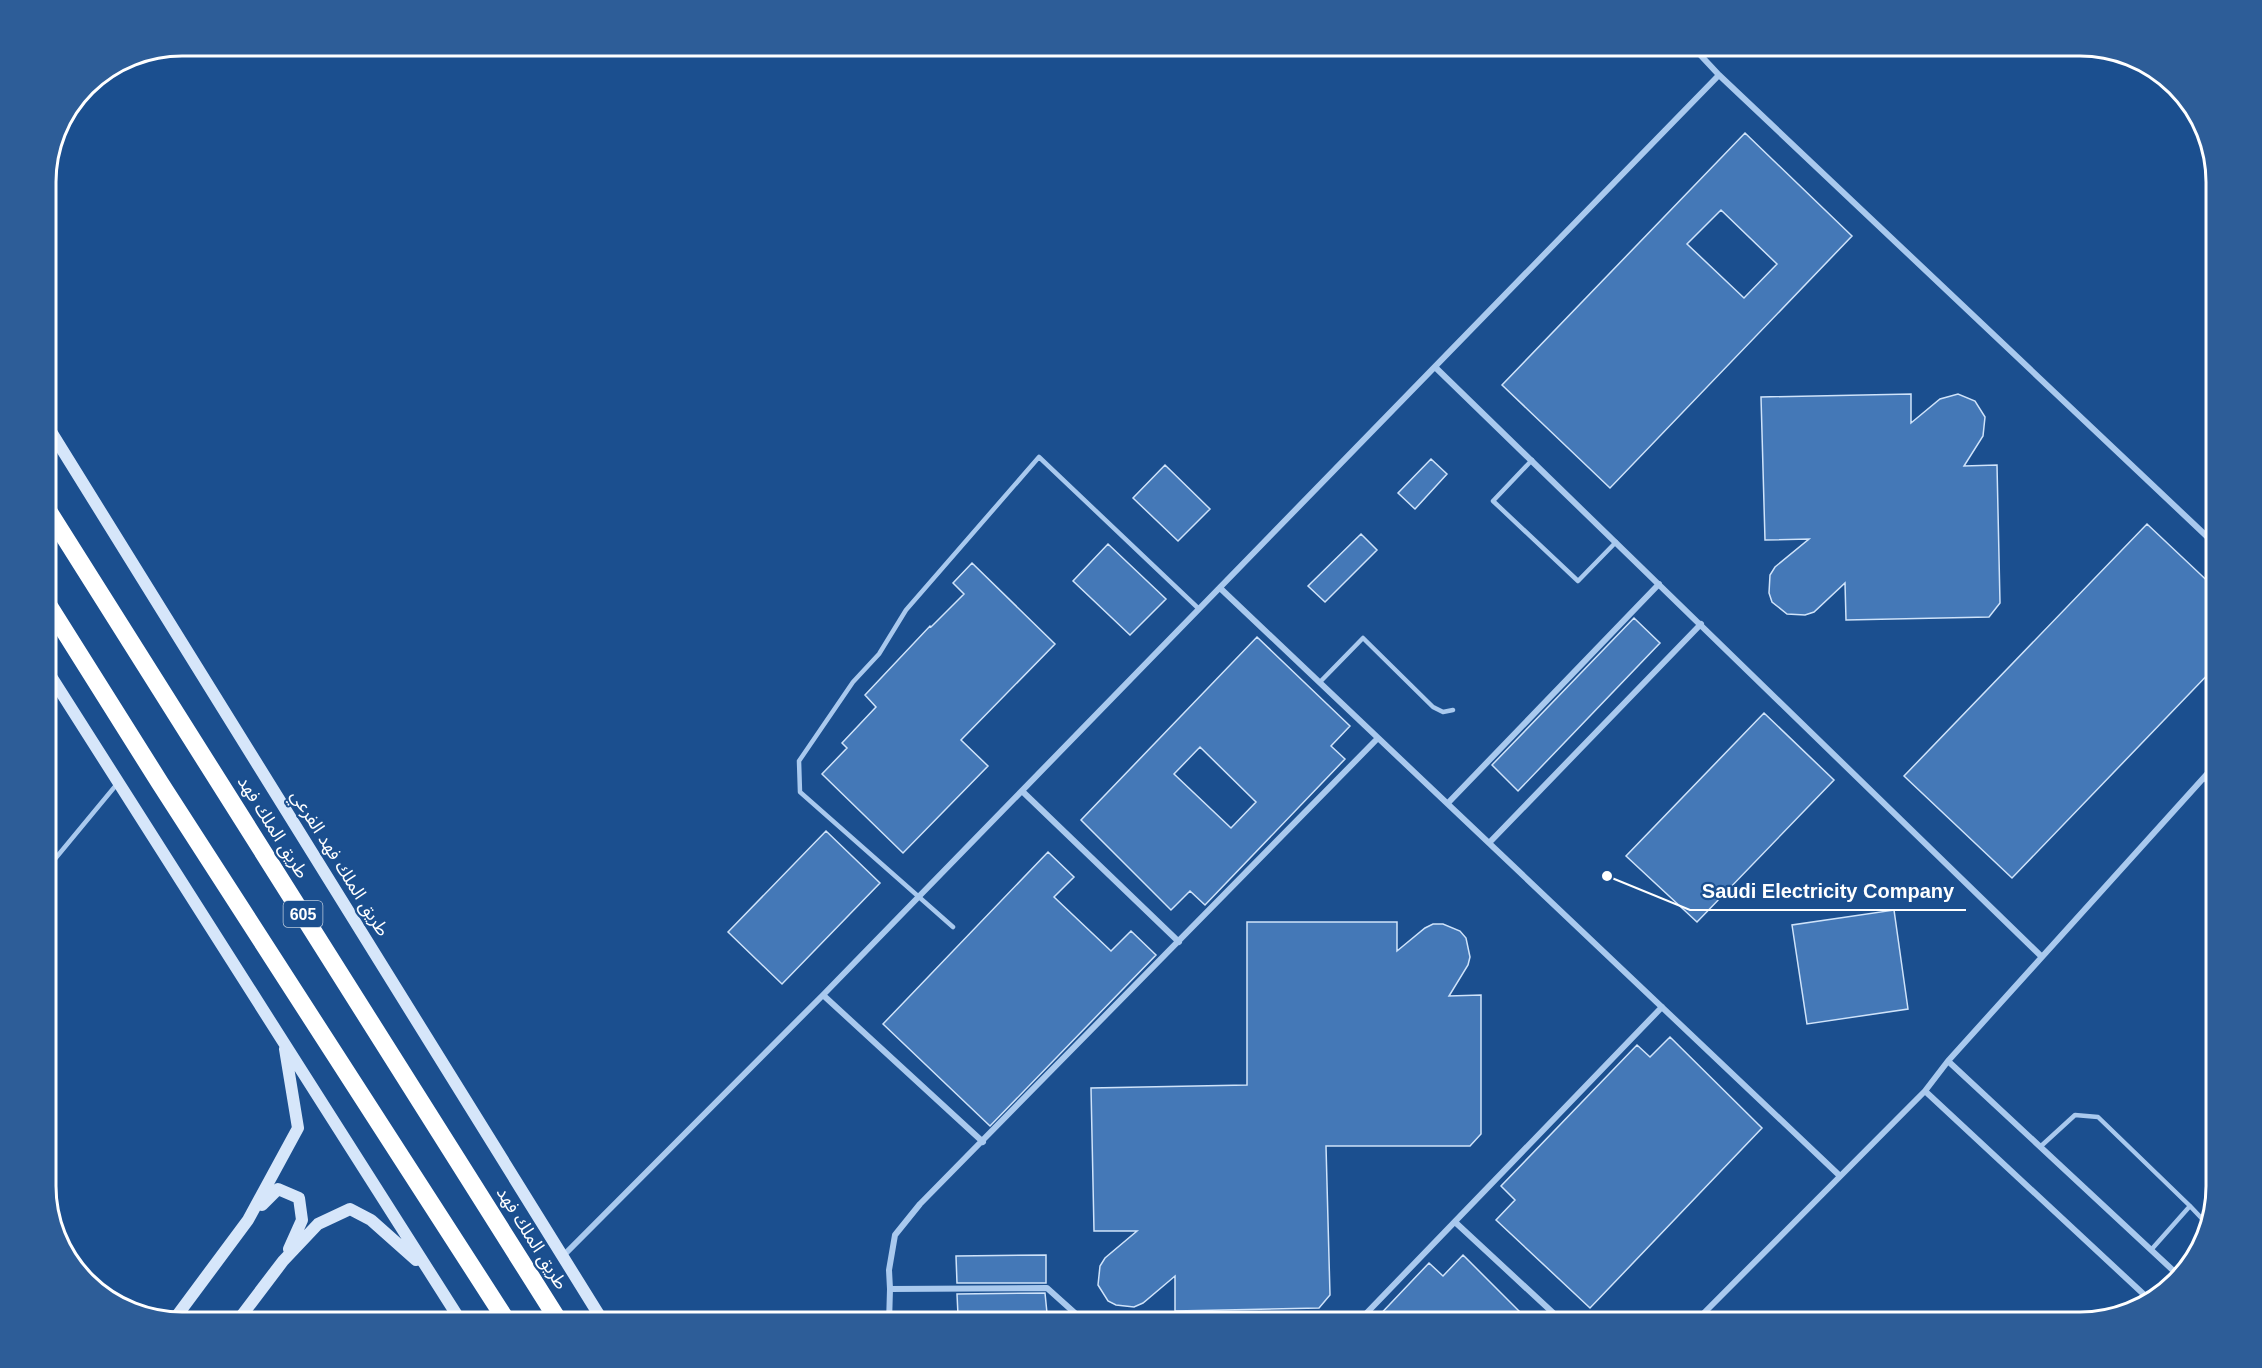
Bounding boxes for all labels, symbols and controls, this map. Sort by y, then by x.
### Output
street label: طريق الملك فهد [233,772,312,882]
street label: طريق الملك فهد الفرعي [284,786,393,942]
callout: Saudi Electricity Company [1690,872,1966,910]
text: Saudi Electricity Company [1702,880,1955,902]
road number: 605 [284,901,322,927]
street label: طريق الملك فهد [492,1183,571,1293]

